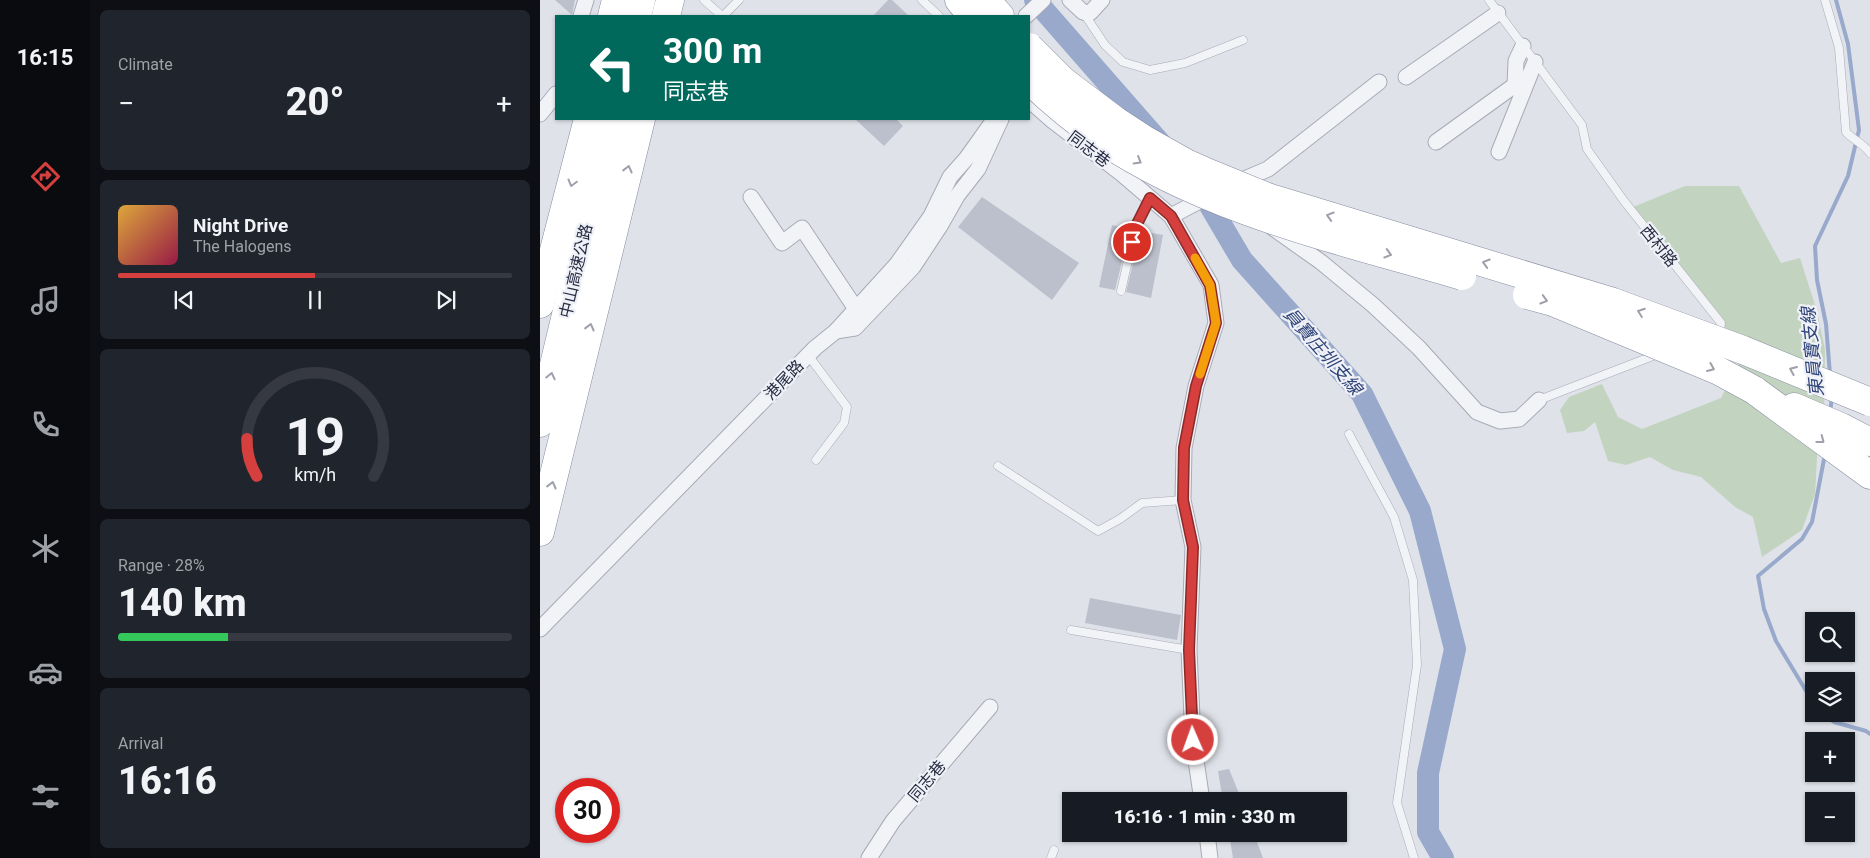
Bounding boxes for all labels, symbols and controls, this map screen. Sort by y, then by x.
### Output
text: 300 m [663,31,762,72]
icon: left [580,35,645,100]
text: 16:15 [17,45,73,70]
text: Climate [118,55,173,74]
text: 同志巷 [663,79,729,104]
text: 20° [286,80,344,124]
text: − [118,87,134,120]
text: + [496,87,512,120]
street label: 同志巷 [1064,127,1114,171]
one-way arrow [1132,155,1141,165]
icon: directions [28,159,63,194]
one-way arrow [622,164,633,173]
one-way arrow [567,178,577,186]
one-way arrow [1327,211,1335,221]
text: Night Drive [193,214,288,237]
pin [1111,221,1153,263]
street label: 西村路 [1637,221,1681,271]
street label: 中山高速公路 [556,222,596,320]
icon: arrive [1118,228,1146,256]
text: The Halogens [193,237,292,256]
one-way arrow [1383,248,1392,258]
one-way arrow [1482,259,1491,269]
icon: music [28,283,63,318]
icon: previous [170,286,198,314]
icon: pause [301,286,329,314]
icon: next [432,286,460,314]
one-way arrow [1539,294,1548,304]
water label: 員寶庄圳支線 [1280,303,1368,400]
water label: 東員寶支線 [1797,304,1827,398]
one-way arrow [1637,308,1646,318]
one-way arrow [584,322,595,331]
street label: 港尾路 [760,356,808,404]
one-way arrow [1706,362,1714,372]
one-way arrow [1789,366,1797,376]
one-way arrow [545,371,556,380]
icon: phone [28,407,63,442]
text: 19 [285,407,345,468]
one-way arrow [1815,434,1825,443]
text: km/h [294,464,336,485]
one-way arrow [546,480,557,489]
icon: climate [28,531,63,566]
text: Range · 28% [118,556,205,575]
text: 140 km [118,581,247,625]
map controls [1805,612,1855,842]
button: search [1805,612,1855,662]
icon: car [28,655,63,690]
button: layers [1805,672,1855,722]
position arrow [1166,713,1218,765]
button: + [1805,732,1855,782]
text: Arrival [118,734,163,753]
street label: 同志巷 [904,757,950,805]
text: 16:16 [118,759,217,803]
speed limit sign: 30 [555,778,620,843]
icon: filters [28,779,63,814]
button: − [1805,792,1855,842]
text: 16:16 · 1 min · 330 m [1113,805,1296,828]

